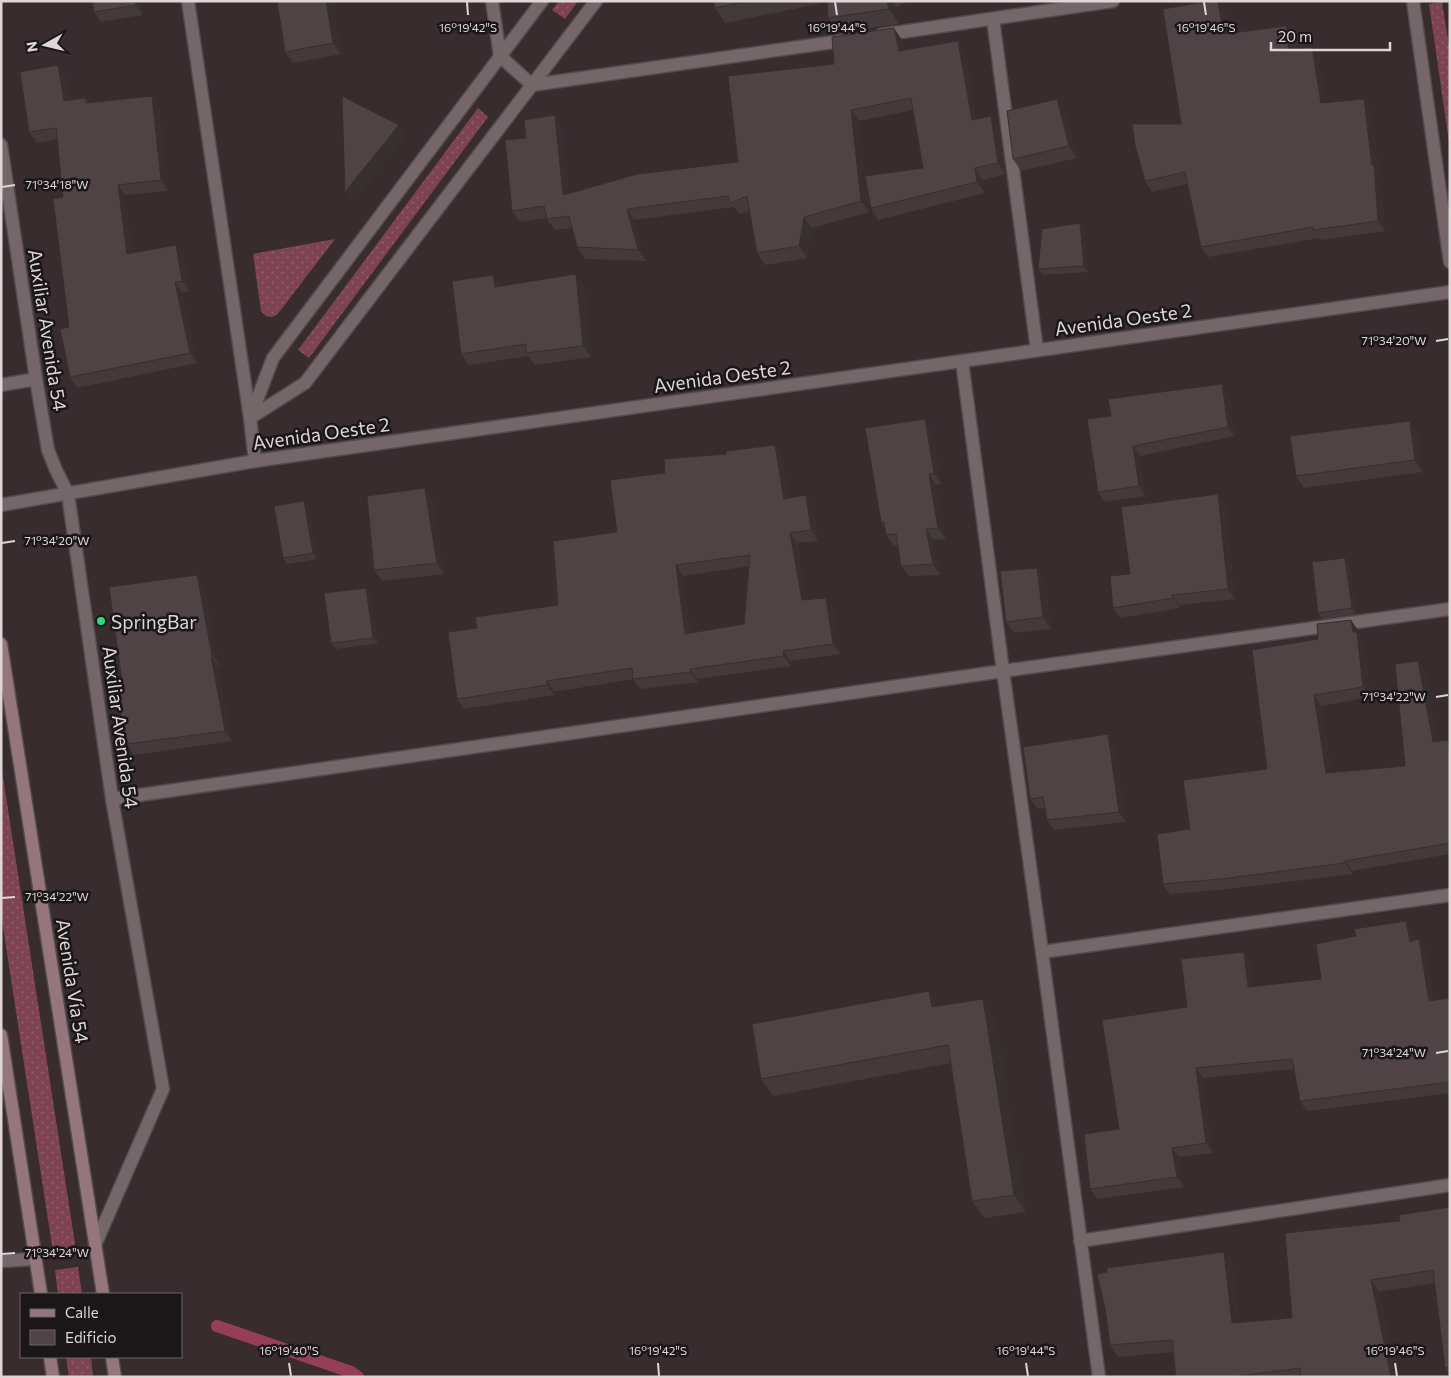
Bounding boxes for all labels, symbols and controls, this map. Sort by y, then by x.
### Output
north arrow [20,20,70,70]
text: 16°19'42"S [439,20,497,34]
text: 16°19'44"S [808,20,866,34]
text: 16°19'46"S [1177,20,1235,34]
scale bar [1271,20,1390,52]
text: 20 m [1278,27,1312,45]
text: N [22,40,41,53]
text: 71°34'18"W [26,177,88,191]
street label: Auxiliar Avenida 54 [24,247,72,413]
street label: Avenida Oeste 2 [1053,298,1193,340]
text: 71°34'20"W [1362,333,1426,347]
street label: Avenida Oeste 2 [652,355,792,397]
street label: Avenida Oeste 2 [251,412,391,454]
text: 71°34'20"W [25,533,89,547]
place label: SpringBar [111,610,197,633]
marker: SpringBar [95,615,107,627]
street label: Auxiliar Avenida 54 [98,644,144,810]
text: 71°34'22"W [1362,689,1426,703]
text: 71°34'22"W [25,889,89,903]
street label: Avenida Vía 54 [52,917,94,1045]
text: 71°34'24"W [1362,1045,1426,1059]
text: 71°34'24"W [25,1245,89,1259]
legend [20,1293,182,1358]
text: Calle [65,1303,99,1321]
text: Edificio [65,1328,116,1346]
text: 16°19'40"S [259,1343,319,1357]
text: 16°19'42"S [629,1343,687,1357]
text: 16°19'44"S [997,1343,1055,1357]
text: 16°19'46"S [1366,1343,1424,1357]

